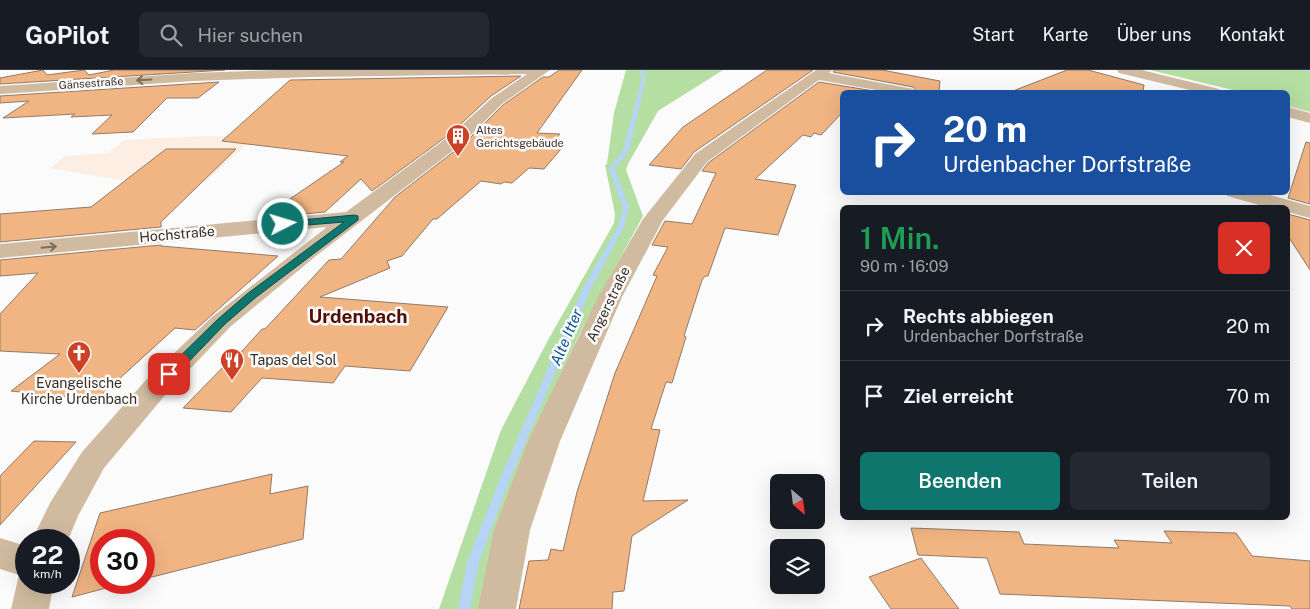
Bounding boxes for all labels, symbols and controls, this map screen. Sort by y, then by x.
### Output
search box [139,12,489,57]
text: GoPilot [25,21,109,49]
icon: search [157,21,185,49]
text: Hier suchen [197,24,303,46]
text: Start [972,24,1015,45]
text: Karte [1043,24,1088,45]
text: Über uns [1116,24,1191,45]
text: Kontakt [1219,24,1285,45]
street label: Gänsestraße [58,75,124,91]
one-way arrow [136,75,152,84]
text: 20 m [943,109,1027,150]
icon: right [860,110,925,175]
building icon: Altes Gerichtsgebäude [445,123,471,157]
place label: Altes Gerichtsgebäude [476,124,564,149]
text: Urdenbacher Dorfstraße [943,151,1191,177]
position arrow [256,197,308,249]
text: 1 Min. [860,220,940,256]
button: close [1218,222,1270,274]
street label: Hochstraße [139,223,215,245]
one-way arrow [40,242,56,251]
text: 90 m · 16:09 [860,257,949,276]
street label: Angerstraße [583,264,633,344]
district label: Urdenbach [308,305,408,327]
text: Rechts abbiegen [903,305,1054,327]
water label: Alte Itter [547,306,586,368]
icon: right [860,312,888,340]
text: 20 m [1226,315,1270,337]
text: Urdenbacher Dorfstraße [903,327,1084,346]
church icon: Evangelische Kirche Urdenbach [66,340,92,374]
restaurant icon: Tapas del Sol [219,347,245,381]
place label: Tapas del Sol [250,352,337,368]
pin [148,353,190,395]
icon: arrive [155,360,183,388]
place label: Evangelische Kirche Urdenbach [21,375,137,407]
icon: arrive [860,382,888,410]
text: Ziel erreicht [903,385,1014,407]
text: 70 m [1226,385,1270,407]
button: Beenden [860,452,1060,510]
button: Teilen [1070,452,1270,510]
north arrow [770,474,825,529]
map controls [770,474,825,594]
speed limit sign: 30 [90,529,155,594]
button: layers [770,539,825,594]
text: 22 [32,540,63,570]
text: km/h [33,567,62,581]

